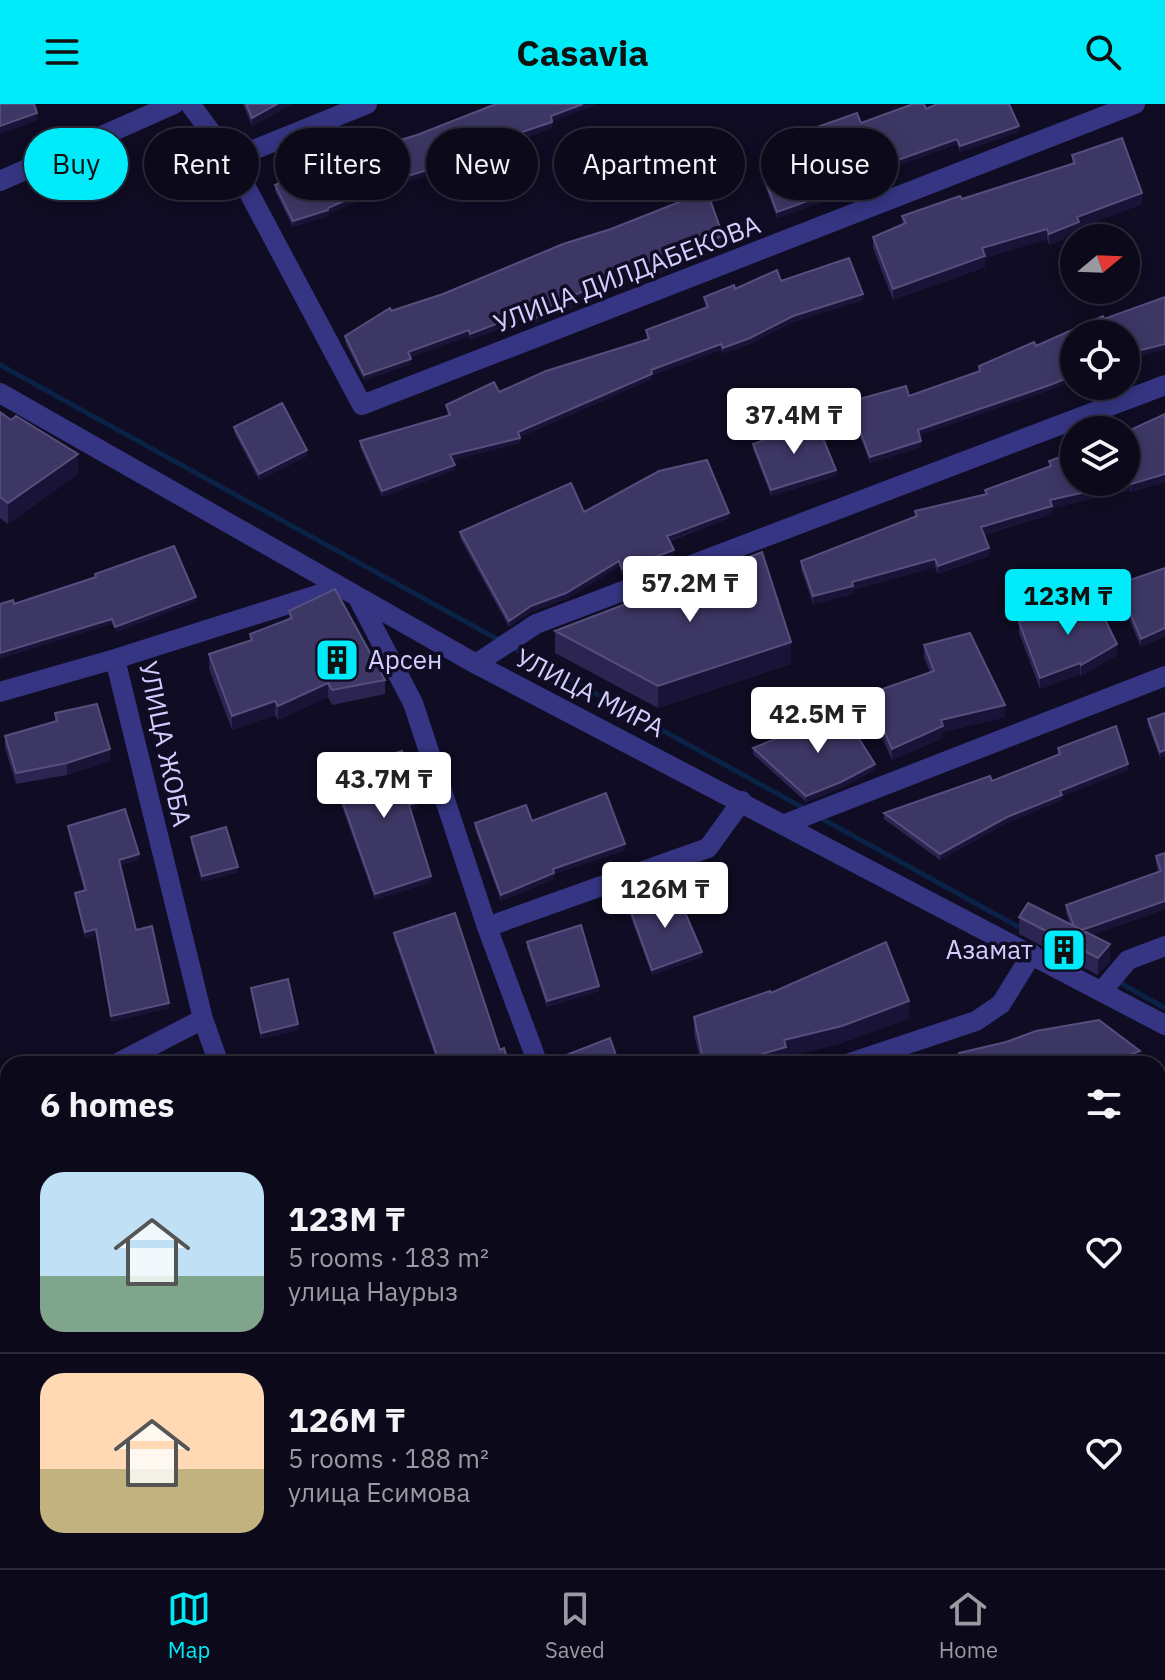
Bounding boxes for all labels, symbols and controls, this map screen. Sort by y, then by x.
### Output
text: Casavia [516,29,649,76]
icon: menu [40,30,84,74]
icon: search [1081,30,1125,74]
chip: Buy [24,128,128,200]
chip: Rent [144,128,259,200]
chip: Filters [275,128,410,200]
chip: New [426,128,538,200]
chip: Apartment [554,128,745,200]
chip: House [761,128,898,200]
street label: УЛИЦА ДИЛДАБЕКОВА [489,206,765,340]
north arrow [1060,224,1140,304]
map controls [1060,224,1140,496]
button: locate [1060,320,1140,400]
pin: 37.4M ₸ [720,388,868,456]
text: 37.4M ₸ [745,397,843,431]
button: layers [1060,416,1140,496]
pin: 57.2M ₸ [616,556,764,624]
text: 57.2M ₸ [641,565,739,599]
pin: 123M ₸ [1003,569,1133,637]
text: 123M ₸ [1023,578,1113,612]
building icon: Арсен [313,636,361,684]
street label: УЛИЦА МИРА [510,640,671,744]
place label: Арсен [368,642,442,676]
street label: УЛИЦА ЖОБА [132,658,200,830]
pin: 42.5M ₸ [744,687,892,755]
text: 42.5M ₸ [769,696,867,730]
pin: 43.7M ₸ [310,752,458,820]
text: 43.7M ₸ [335,761,433,795]
pin: 126M ₸ [600,862,730,930]
text: 126M ₸ [620,871,710,905]
building icon: Азамат [1040,926,1088,974]
place label: Азамат [946,932,1033,966]
text: 6 homes [40,1082,175,1126]
icon: filters [1082,1082,1126,1126]
text: 123M ₸ [288,1196,406,1240]
icon: home [104,1204,200,1300]
icon: heart [1082,1230,1126,1274]
text: 5 rooms · 183 m² [288,1240,489,1274]
text: улица Наурыз [288,1274,458,1308]
text: 126M ₸ [288,1397,406,1441]
icon: home [104,1405,200,1501]
icon: heart [1082,1431,1126,1475]
text: 5 rooms · 188 m² [288,1441,489,1475]
text: улица Есимова [288,1475,470,1509]
tab: Map [167,1587,211,1664]
tab: Saved [545,1587,605,1664]
tab: Home [939,1587,998,1664]

